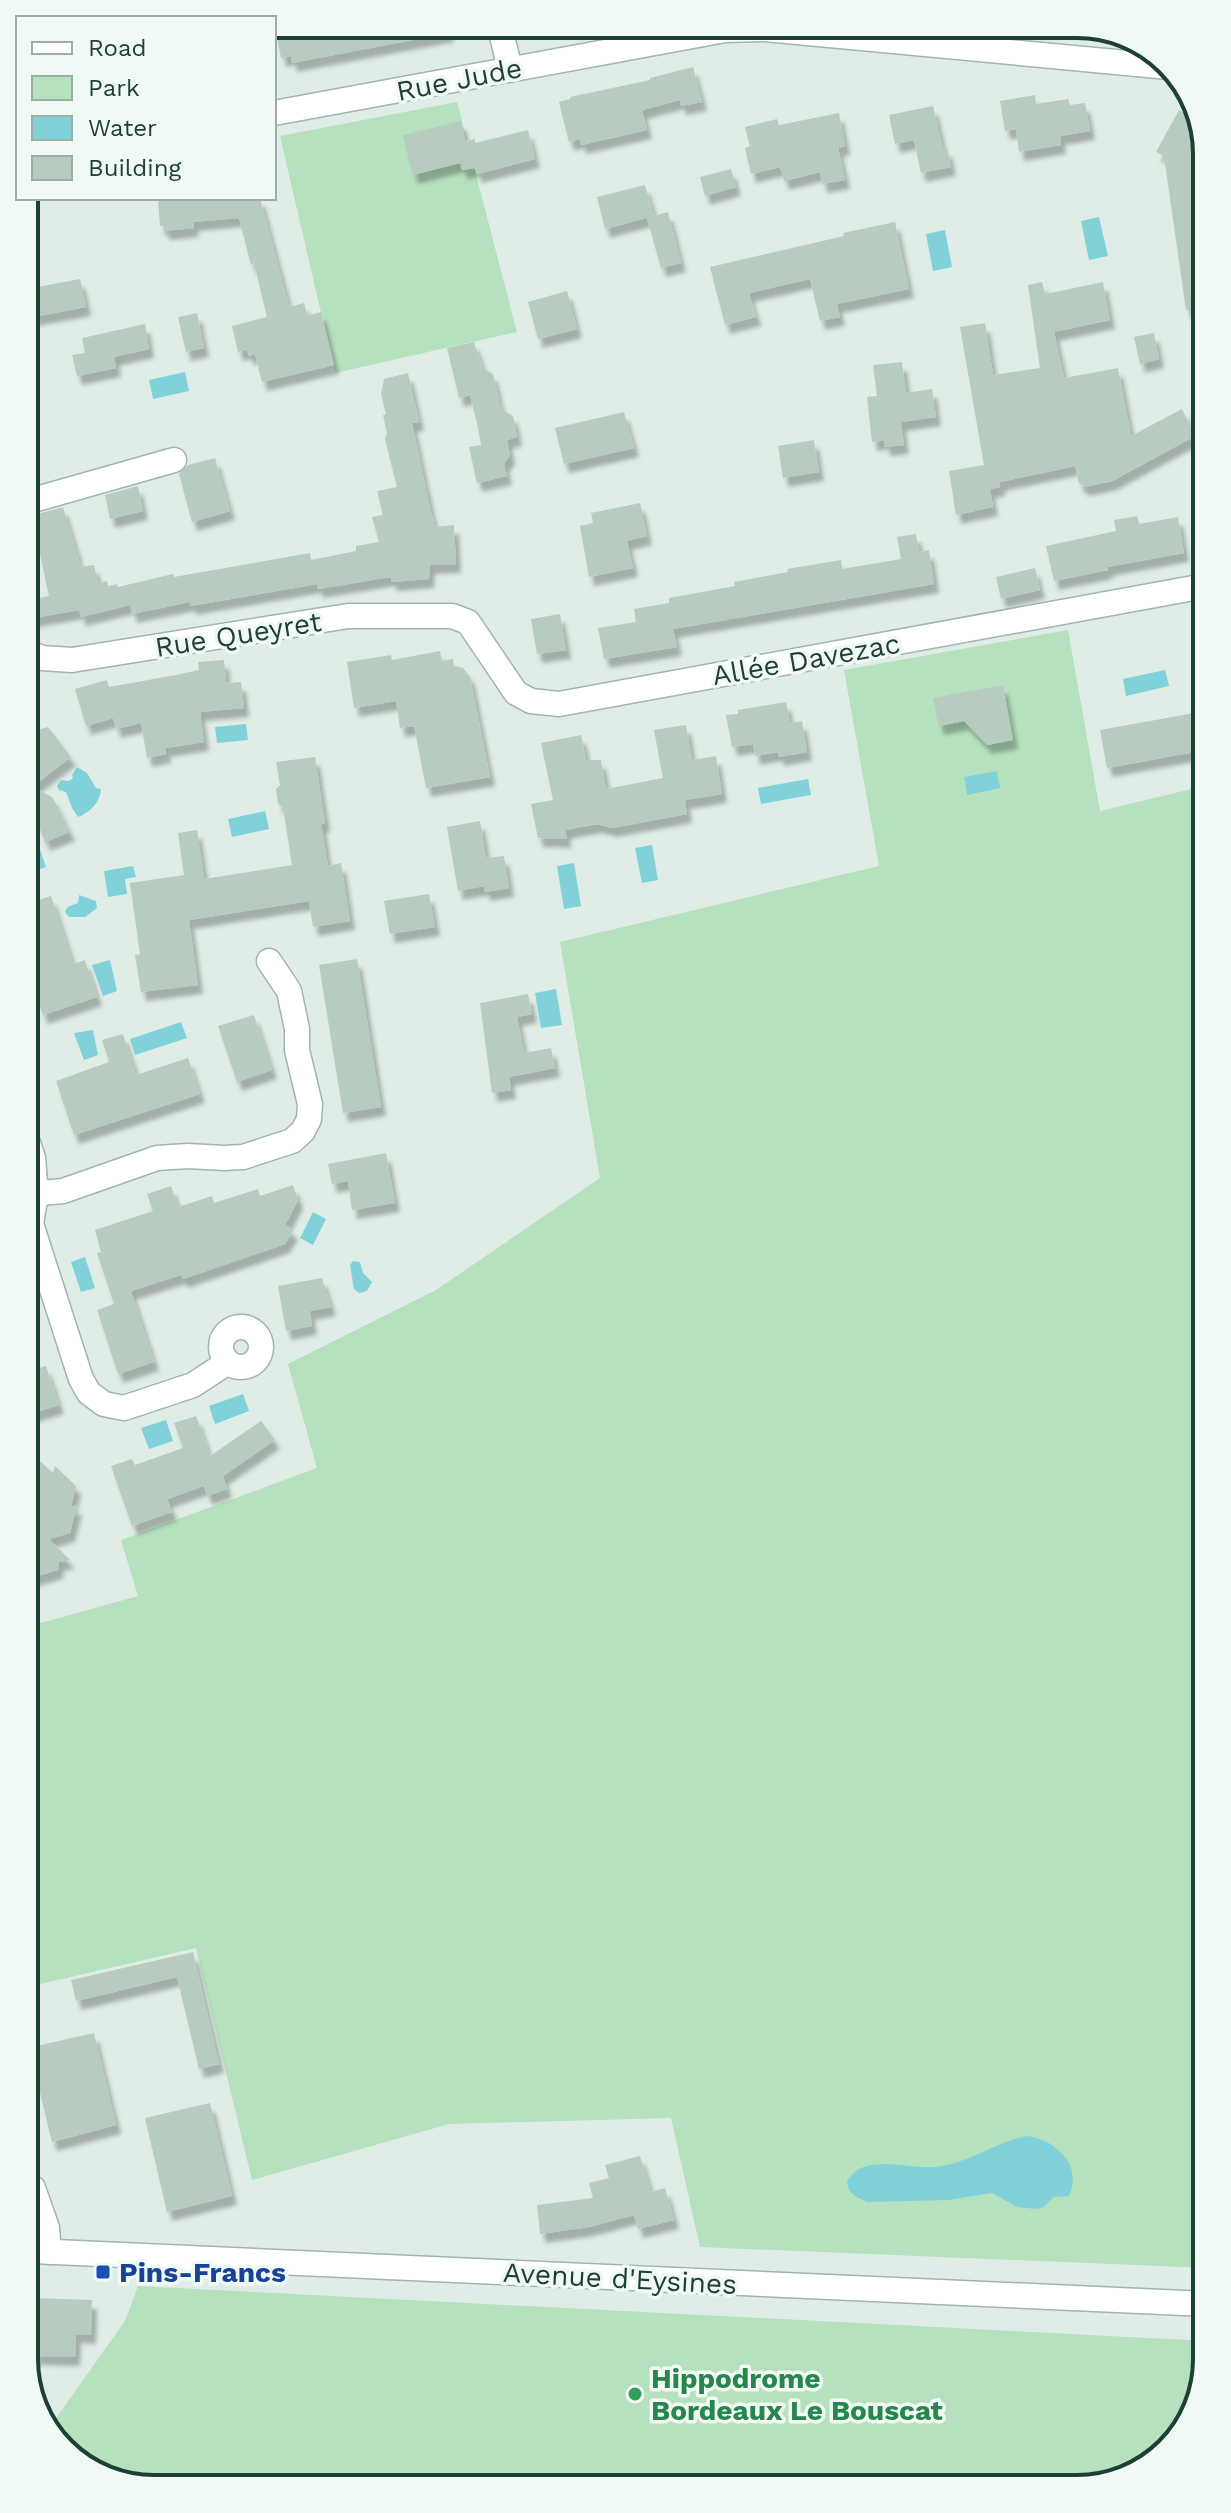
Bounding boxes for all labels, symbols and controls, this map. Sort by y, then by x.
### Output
legend [16,16,276,200]
text: Road [88,34,147,62]
street label: Rue Jude [394,51,525,108]
text: Park [88,74,140,102]
text: Water [88,114,157,142]
text: Building [88,154,181,182]
street label: Rue Queyret [153,605,324,664]
street label: Allée Davezac [710,627,903,692]
place label: Pins-Francs [119,2256,286,2289]
street label: Avenue d'Eysines [502,2256,738,2301]
marker: Pins-Francs [94,2263,112,2281]
place label: Hippodrome Bordeaux Le Bouscat [651,2362,943,2427]
marker: Hippodrome Bordeaux Le Bouscat [626,2385,644,2403]

